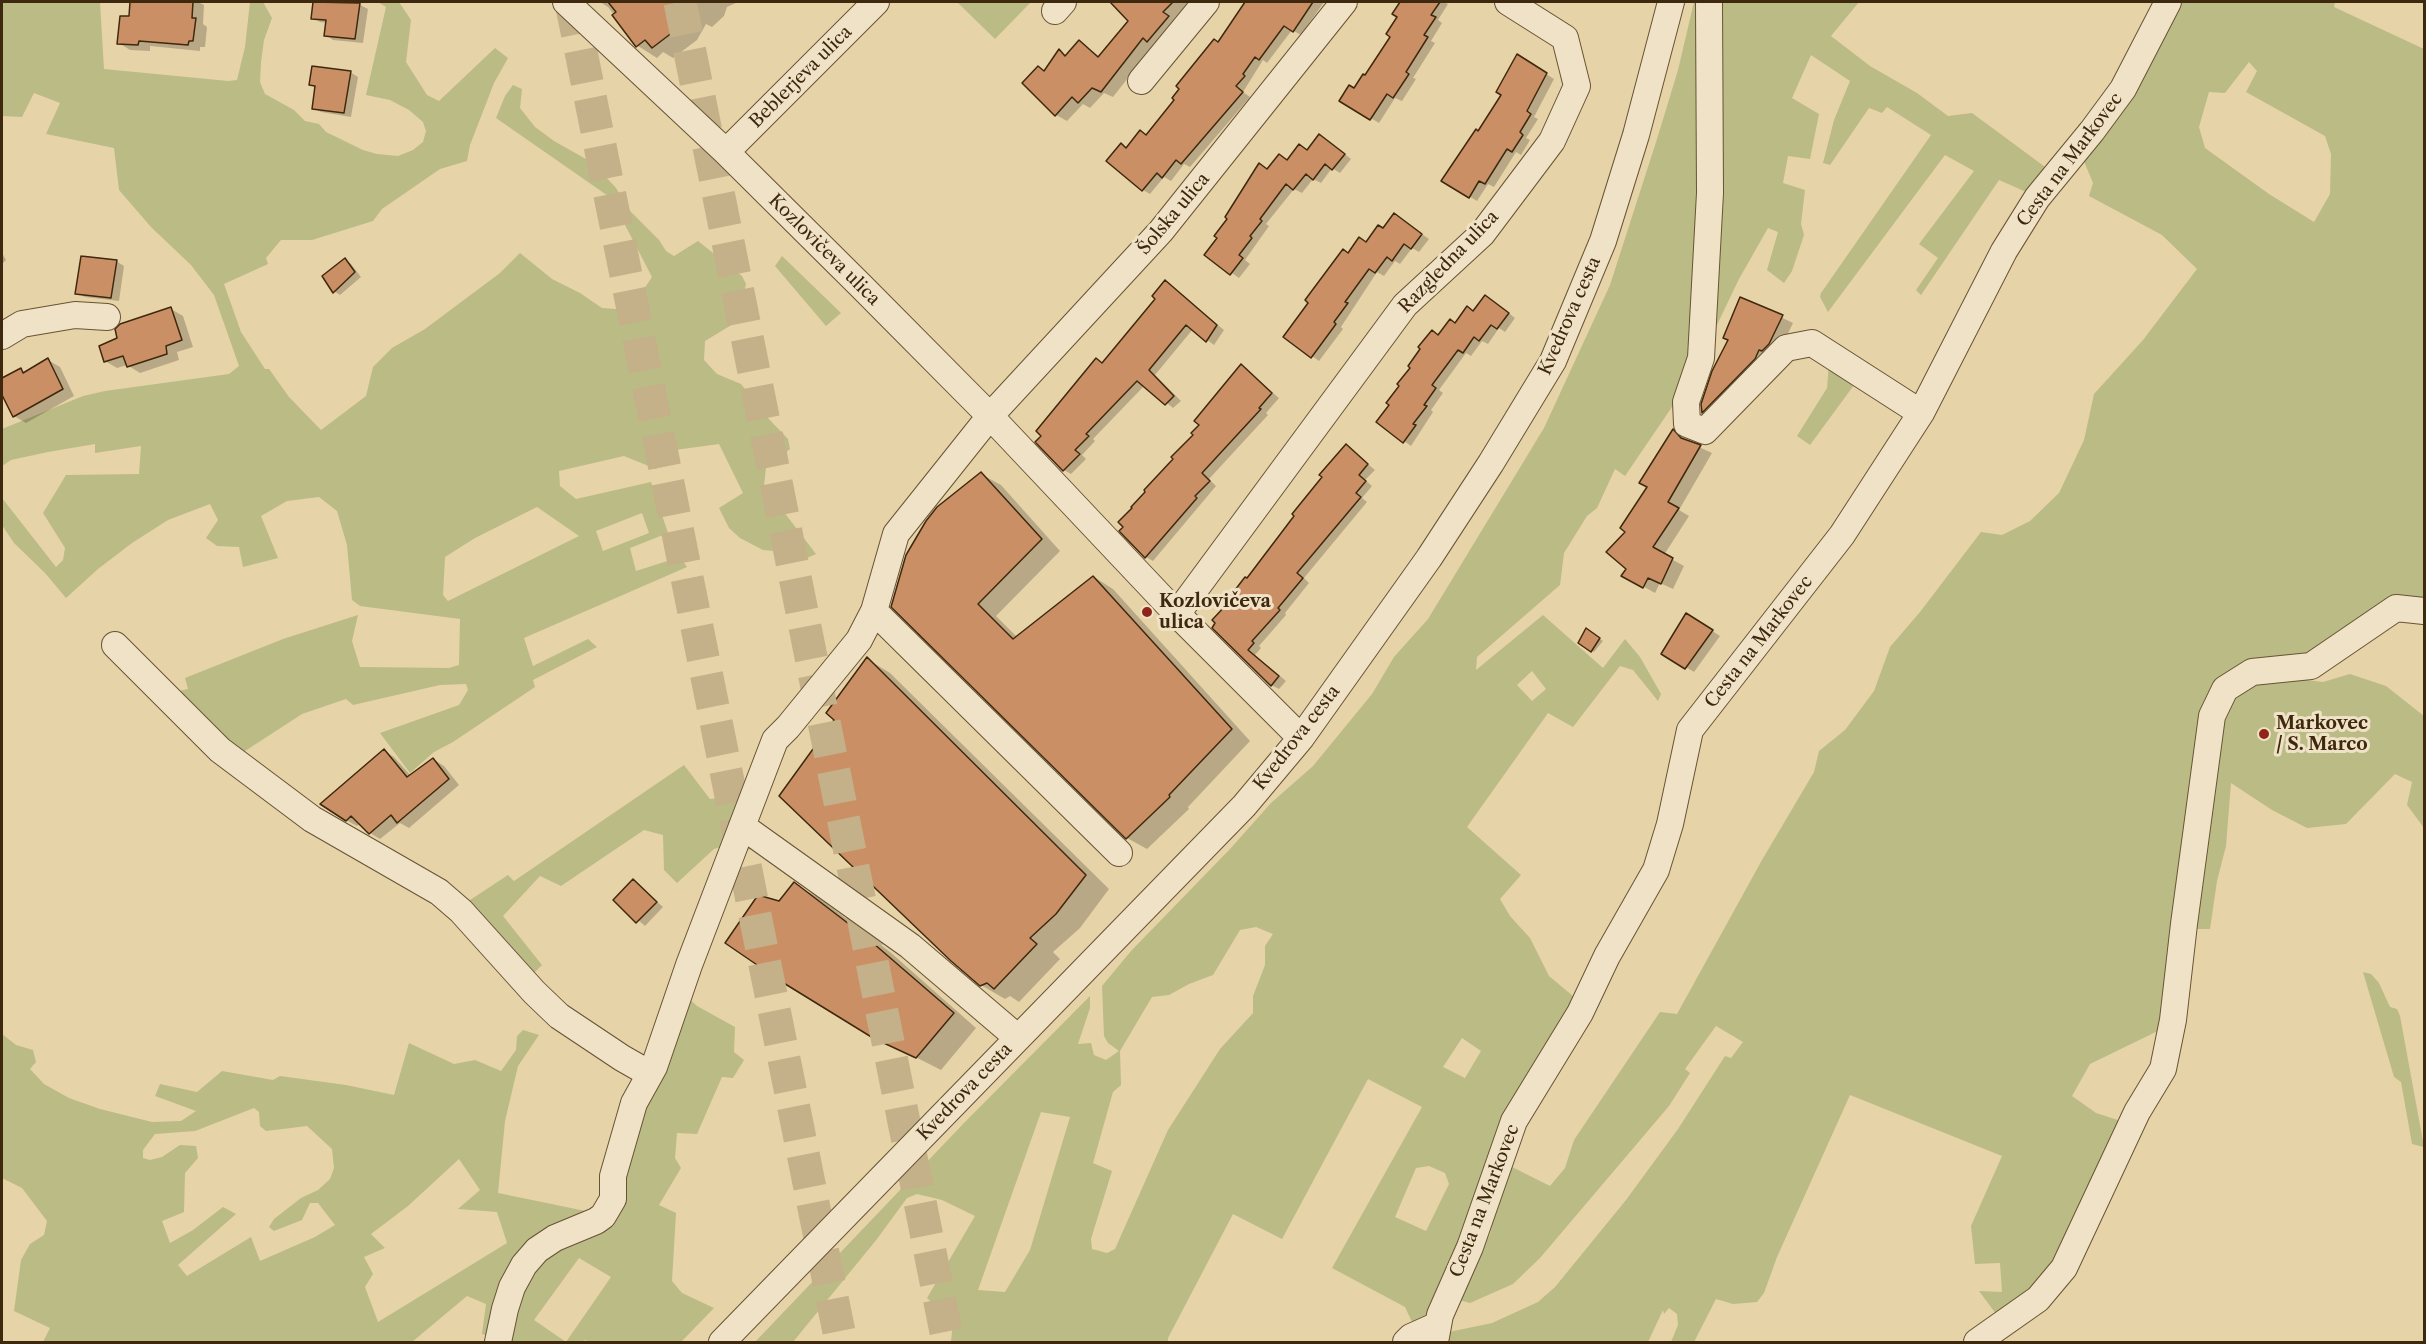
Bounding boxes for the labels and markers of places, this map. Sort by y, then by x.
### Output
place label: Kozlovičeva ulica [1159,591,1271,634]
marker: Kozlovičeva ulica [1140,605,1154,619]
place label: Markovec / S. Marco [2276,713,2368,756]
marker: Markovec / S. Marco [2257,727,2271,741]

